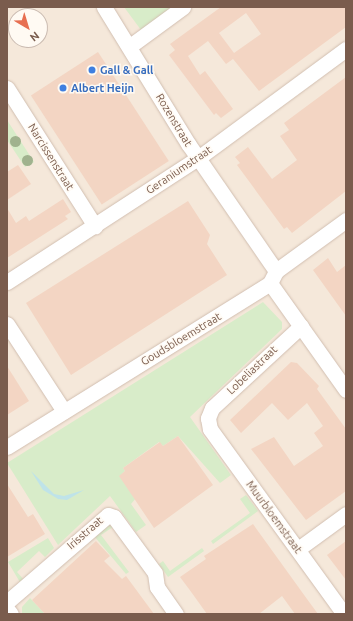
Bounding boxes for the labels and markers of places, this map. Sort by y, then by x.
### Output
place label: Gall & Gall [100,63,153,77]
marker: Gall & Gall [87,65,97,75]
place label: Albert Heijn [71,81,134,95]
marker: Albert Heijn [58,83,68,93]

